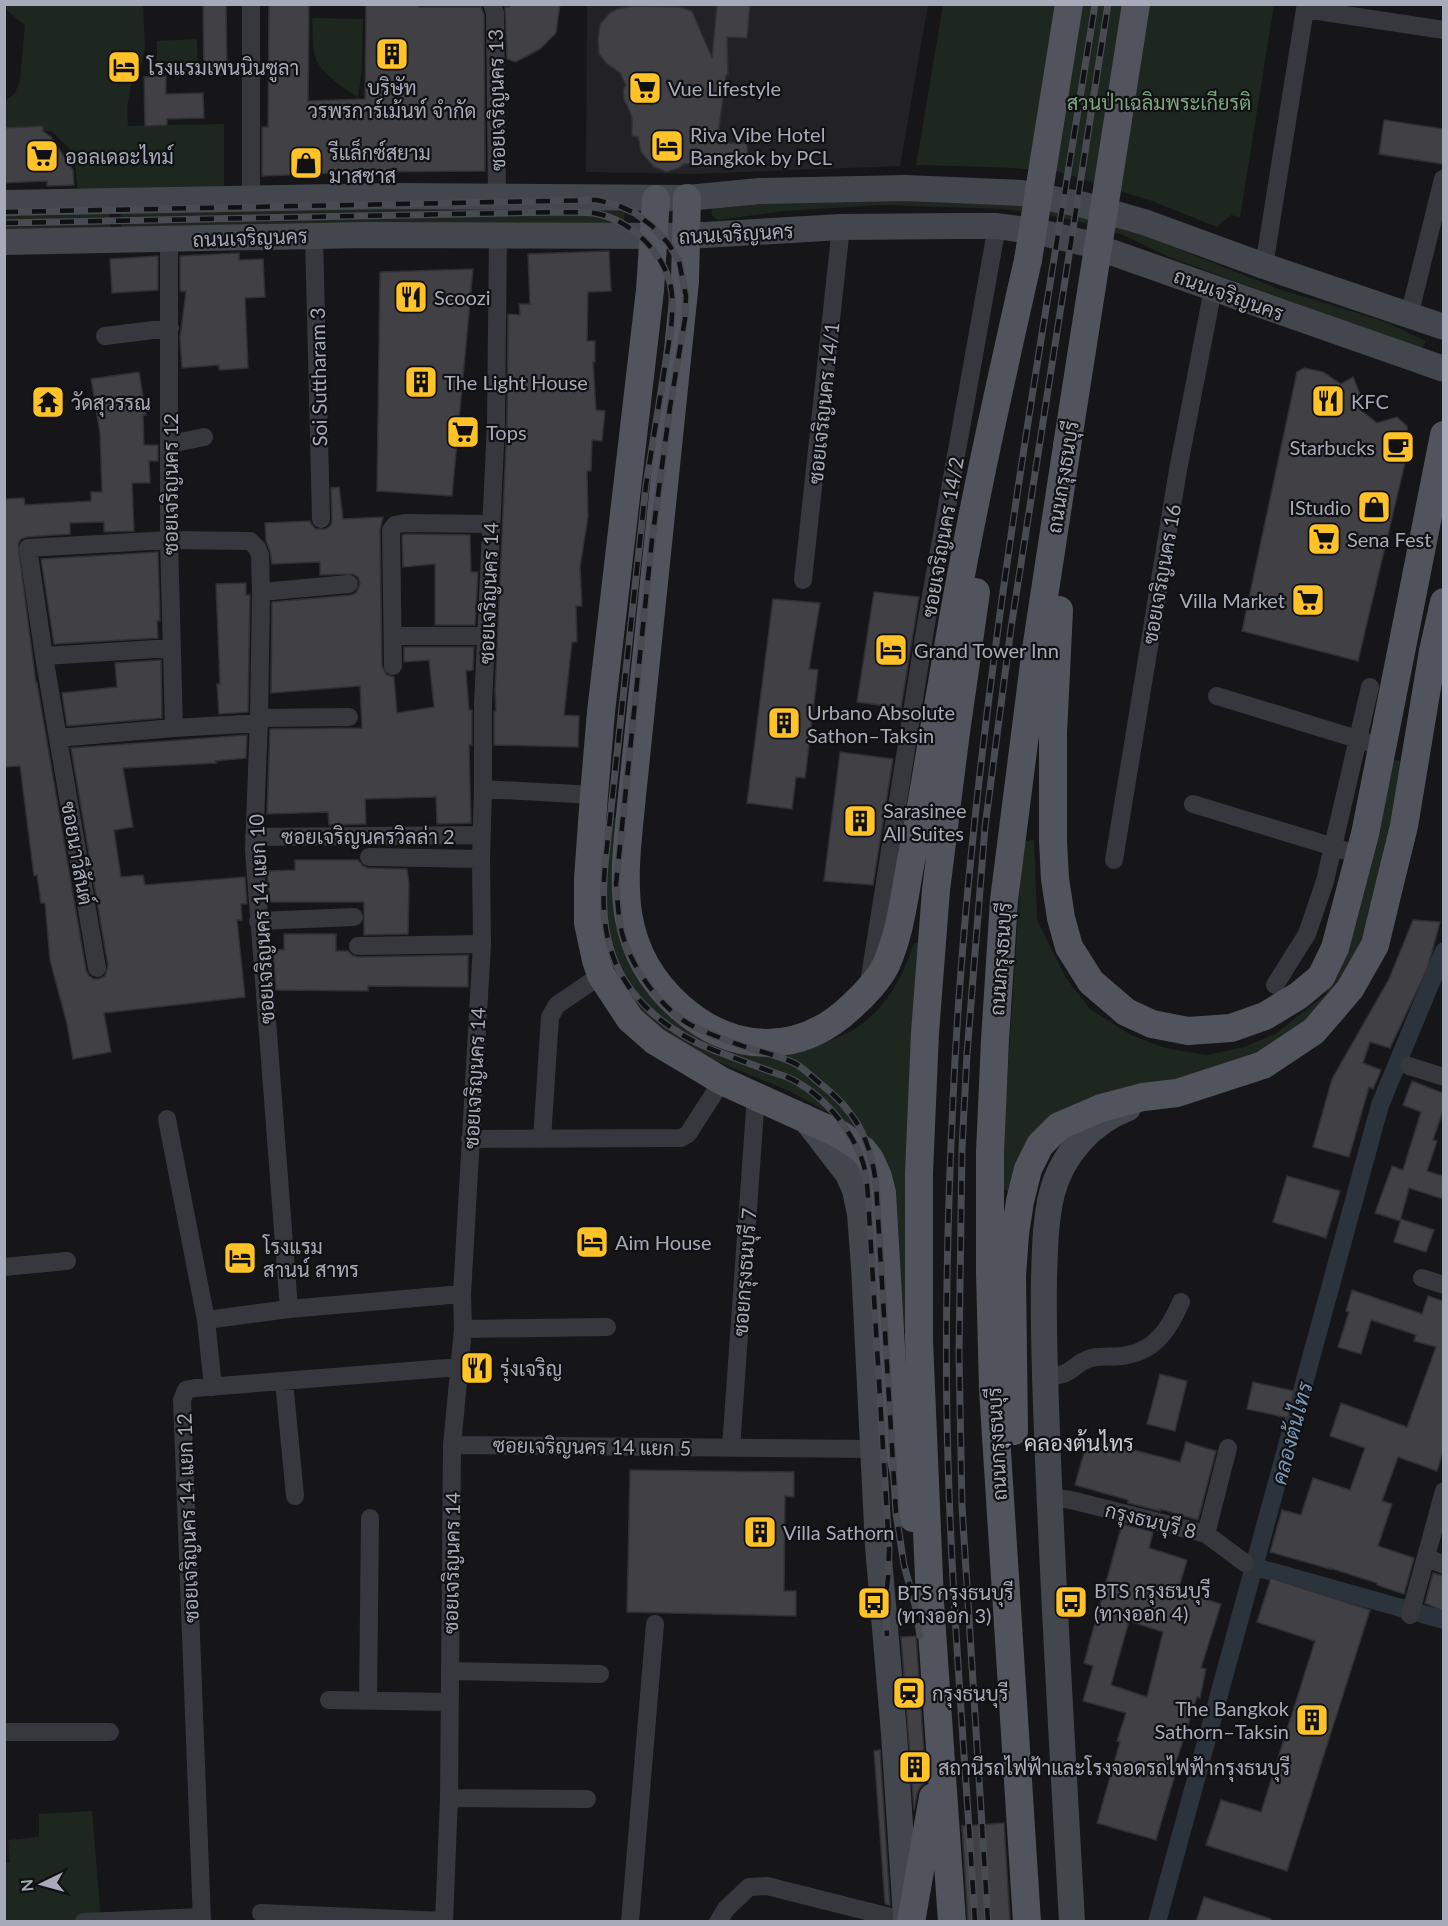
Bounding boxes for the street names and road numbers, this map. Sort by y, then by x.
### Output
street label: ซอยเจริญนคร 13 [483,29,510,171]
street label: ถนนเจริญนคร [678,218,794,249]
street label: ถนนเจริญนคร [192,223,308,252]
street label: ถนนเจริญนคร [1170,263,1287,326]
street label: Soi Suttharam 3 [305,307,331,447]
street label: ซอยเจริญนคร 14/1 [803,321,844,485]
street label: ซอยเจริญนคร 12 [158,413,183,555]
street label: ถนนกรุงธนบุรี [1041,419,1086,535]
street label: ซอยเจริญนคร 14/2 [916,455,969,619]
street label: ซอยเจริญนคร 16 [1137,502,1186,646]
street label: ซอยเจริญนคร 14 [474,521,503,664]
street label: ซอยนาวีสันต์ [57,799,100,907]
street label: ซอยเจริญนคร 14 แยก 10 [244,814,279,1024]
street label: ซอยเจริญนครวิลล่า 2 [281,824,455,849]
street label: ถนนกรุงธนบุรี [984,902,1019,1017]
street label: ซอยเจริญนคร 14 [458,1006,491,1150]
street label: ซอยกรุงธนบุรี 7 [728,1207,763,1337]
street label: ถนนกรุงธนบุรี [981,1387,1014,1501]
street label: ซอยเจริญนคร 14 แยก 12 [171,1413,204,1623]
street label: ซอยเจริญนคร 14 แยก 5 [493,1432,691,1461]
street label: ซอยเจริญนคร 14 [438,1491,465,1634]
street label: กรุงธนบุรี 8 [1102,1497,1199,1546]

